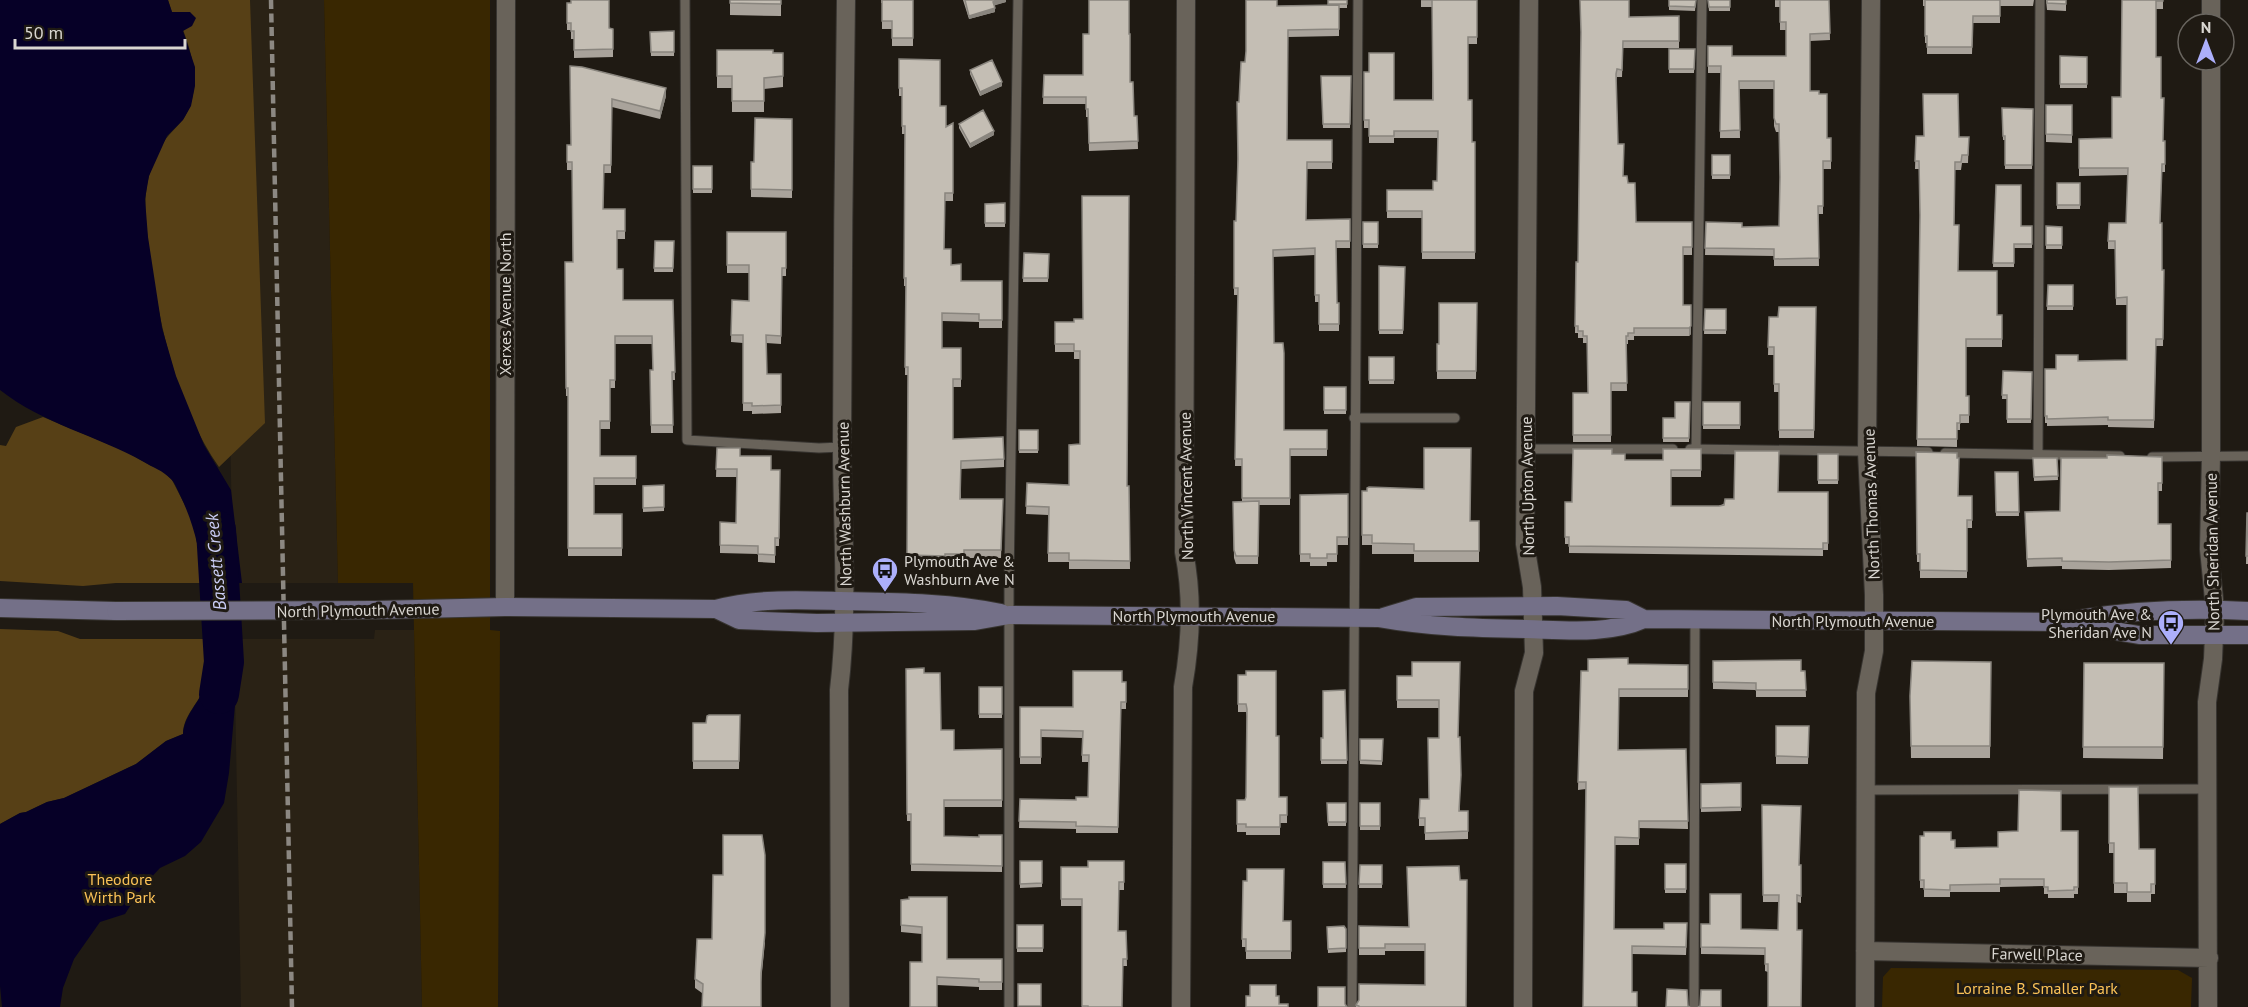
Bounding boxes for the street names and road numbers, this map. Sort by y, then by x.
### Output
street label: Xerxes Avenue North [495,233,515,375]
street label: North Vincent Avenue [1175,412,1197,560]
street label: North Upton Avenue [1516,416,1538,556]
street label: North Washburn Avenue [833,422,855,586]
street label: North Thomas Avenue [1858,428,1884,580]
street label: North Sheridan Avenue [2201,473,2223,631]
street label: North Plymouth Avenue [276,599,440,621]
street label: North Plymouth Avenue [1113,606,1275,626]
street label: North Plymouth Avenue [1772,611,1934,631]
street label: Farwell Place [1991,943,2083,965]

